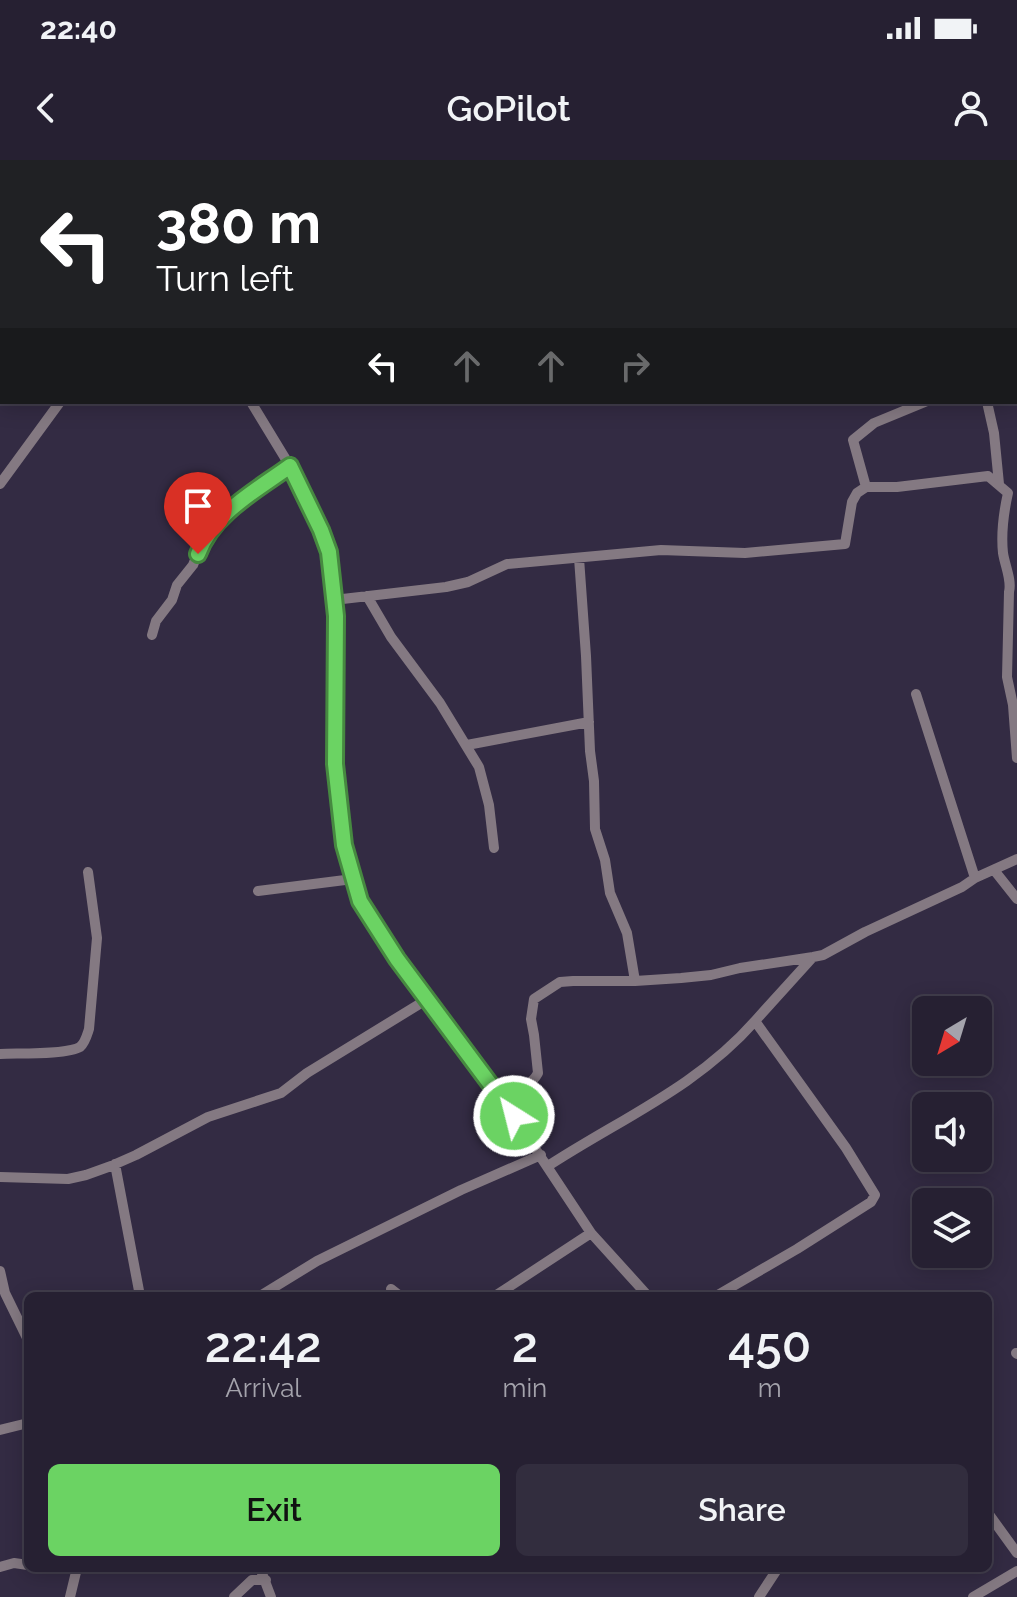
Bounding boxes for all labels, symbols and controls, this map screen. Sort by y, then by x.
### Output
text: 22:40 [40,11,117,46]
icon: back [24,86,68,130]
icon: person [949,86,993,130]
text: GoPilot [447,87,570,129]
text: 380 m [156,190,321,256]
icon: left [24,192,128,296]
text: Turn left [156,257,294,299]
icon: left [361,344,405,388]
icon: ahead [445,344,489,388]
icon: ahead [529,344,573,388]
icon: right [613,344,657,388]
pin [164,472,232,554]
icon: arrive [176,484,220,528]
north arrow [912,996,992,1076]
map controls [912,996,992,1268]
position arrow [472,1074,556,1158]
button: sound [912,1092,992,1172]
button: layers [912,1188,992,1268]
text: 22:42 [205,1317,322,1373]
text: 2 [512,1317,538,1373]
text: 450 [728,1317,811,1373]
text: Arrival [225,1373,301,1403]
text: min [503,1373,547,1403]
text: m [758,1373,782,1403]
button: Exit [48,1464,500,1556]
button: Share [516,1464,968,1556]

